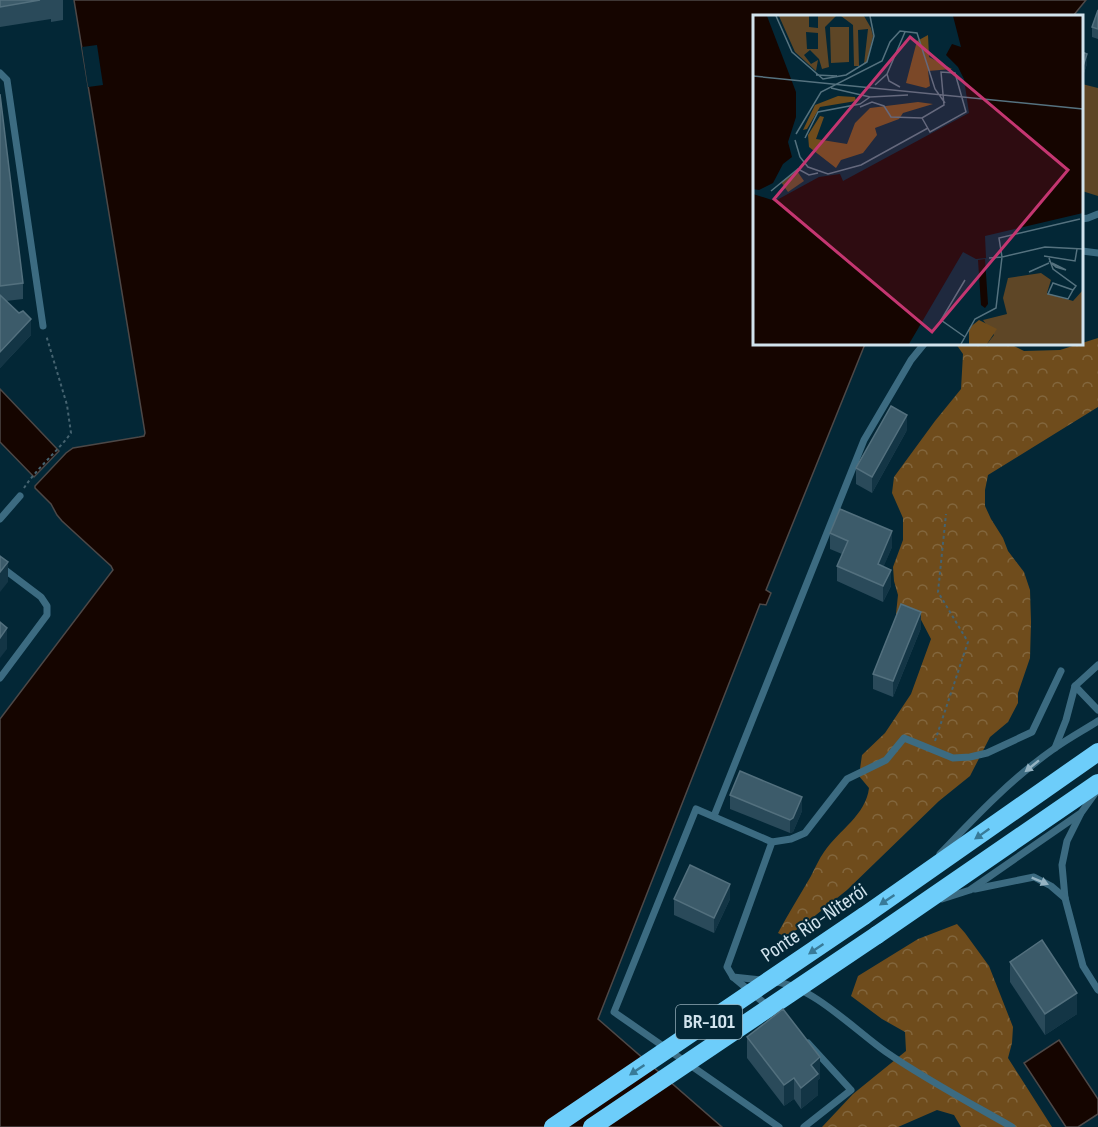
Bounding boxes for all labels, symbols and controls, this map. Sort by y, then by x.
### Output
inset map [753,15,1083,345]
one-way arrow [1025,759,1040,771]
one-way arrow [974,828,990,840]
one-way arrow [1032,876,1050,886]
street label: Ponte Rio-Niterói [756,878,872,968]
one-way arrow [879,894,895,905]
one-way arrow [808,943,824,955]
road number: BR-101 [676,1005,742,1039]
one-way arrow [629,1065,645,1076]

